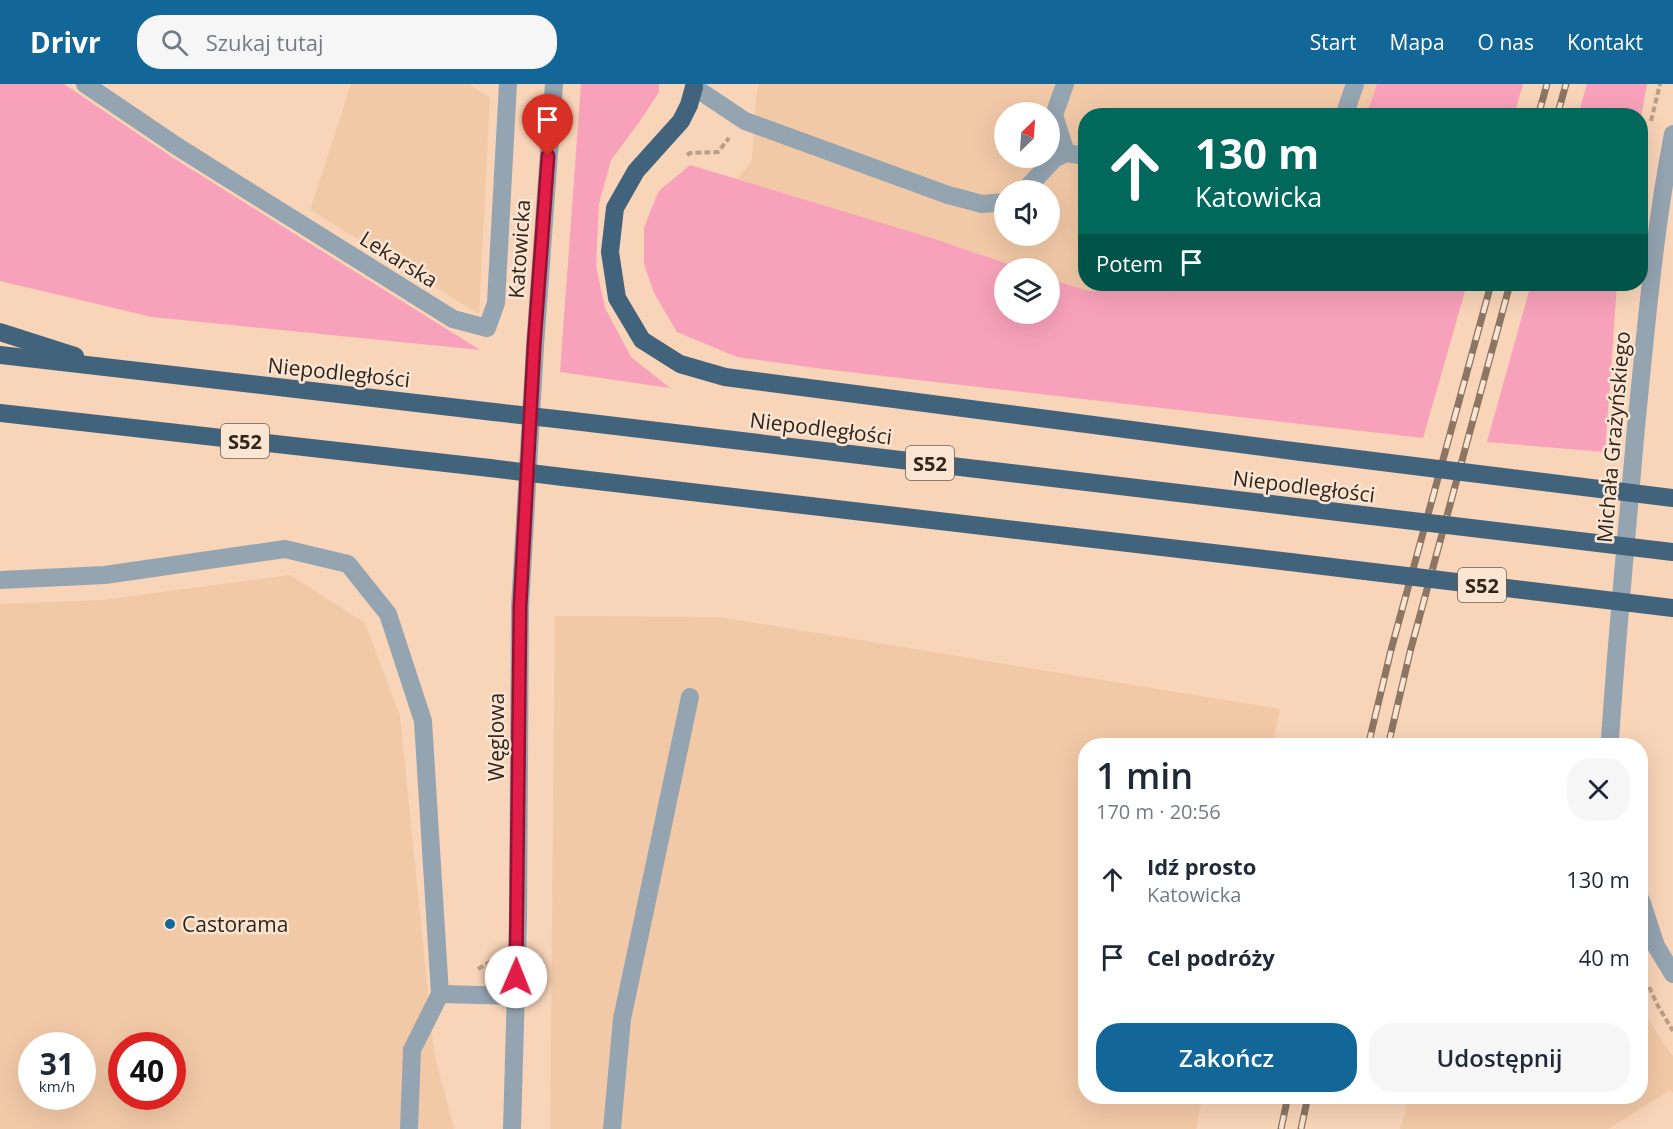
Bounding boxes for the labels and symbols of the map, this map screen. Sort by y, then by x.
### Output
pin [522,94,573,156]
north arrow [994,102,1060,168]
street label: Katowicka [502,199,536,299]
street label: Lekarska [355,224,443,294]
street label: Michała Grażyńskiego [1590,330,1636,544]
street label: Niepodległości [266,351,412,393]
street label: Niepodległości [748,405,894,451]
road number: S52 [221,424,269,458]
road number: S52 [906,446,954,480]
street label: Niepodległości [1231,463,1377,509]
road number: S52 [1458,568,1506,602]
street label: Węglowa [482,693,510,781]
place label: Castorama [182,910,288,938]
marker: Castorama [163,917,177,931]
position arrow [484,945,548,1009]
speed limit sign: 40 [108,1032,186,1110]

